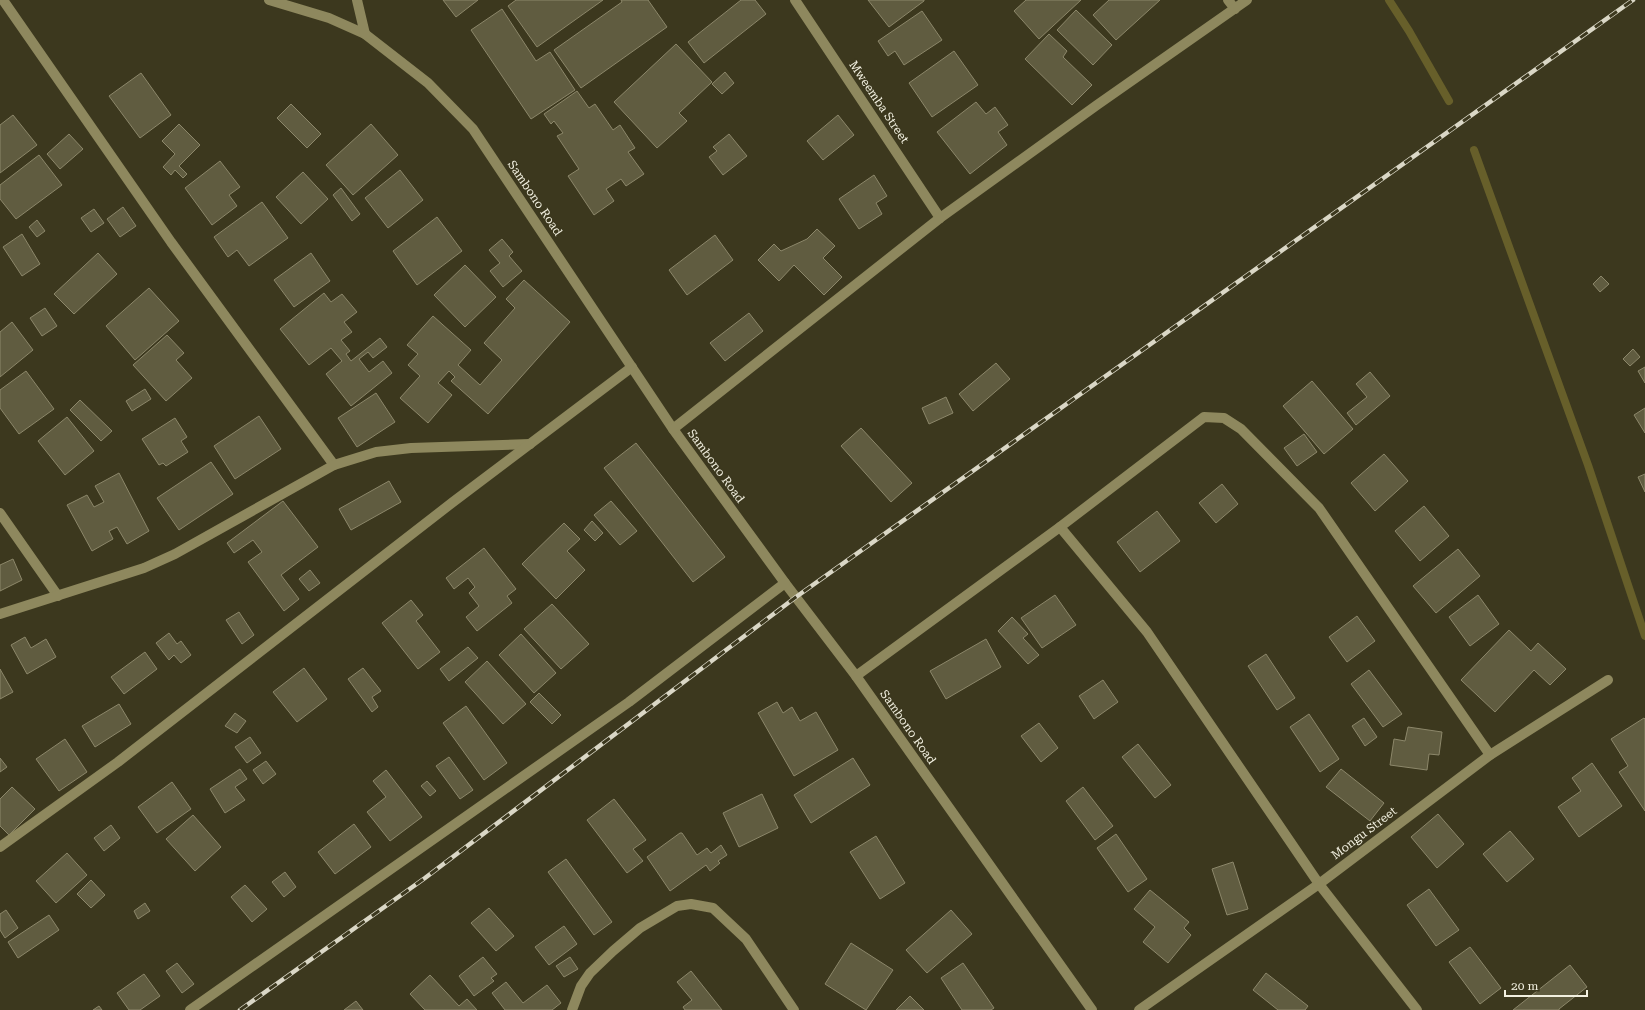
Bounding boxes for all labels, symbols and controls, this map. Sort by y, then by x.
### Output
street label: Mweemba Street [846,58,912,146]
street label: Sambono Road [505,158,565,238]
street label: Sambono Road [685,426,748,506]
street label: Sambono Road [877,687,939,767]
street label: Mongu Street [1329,804,1400,862]
scale bar [1505,972,1587,998]
text: 20 m [1511,979,1538,993]

